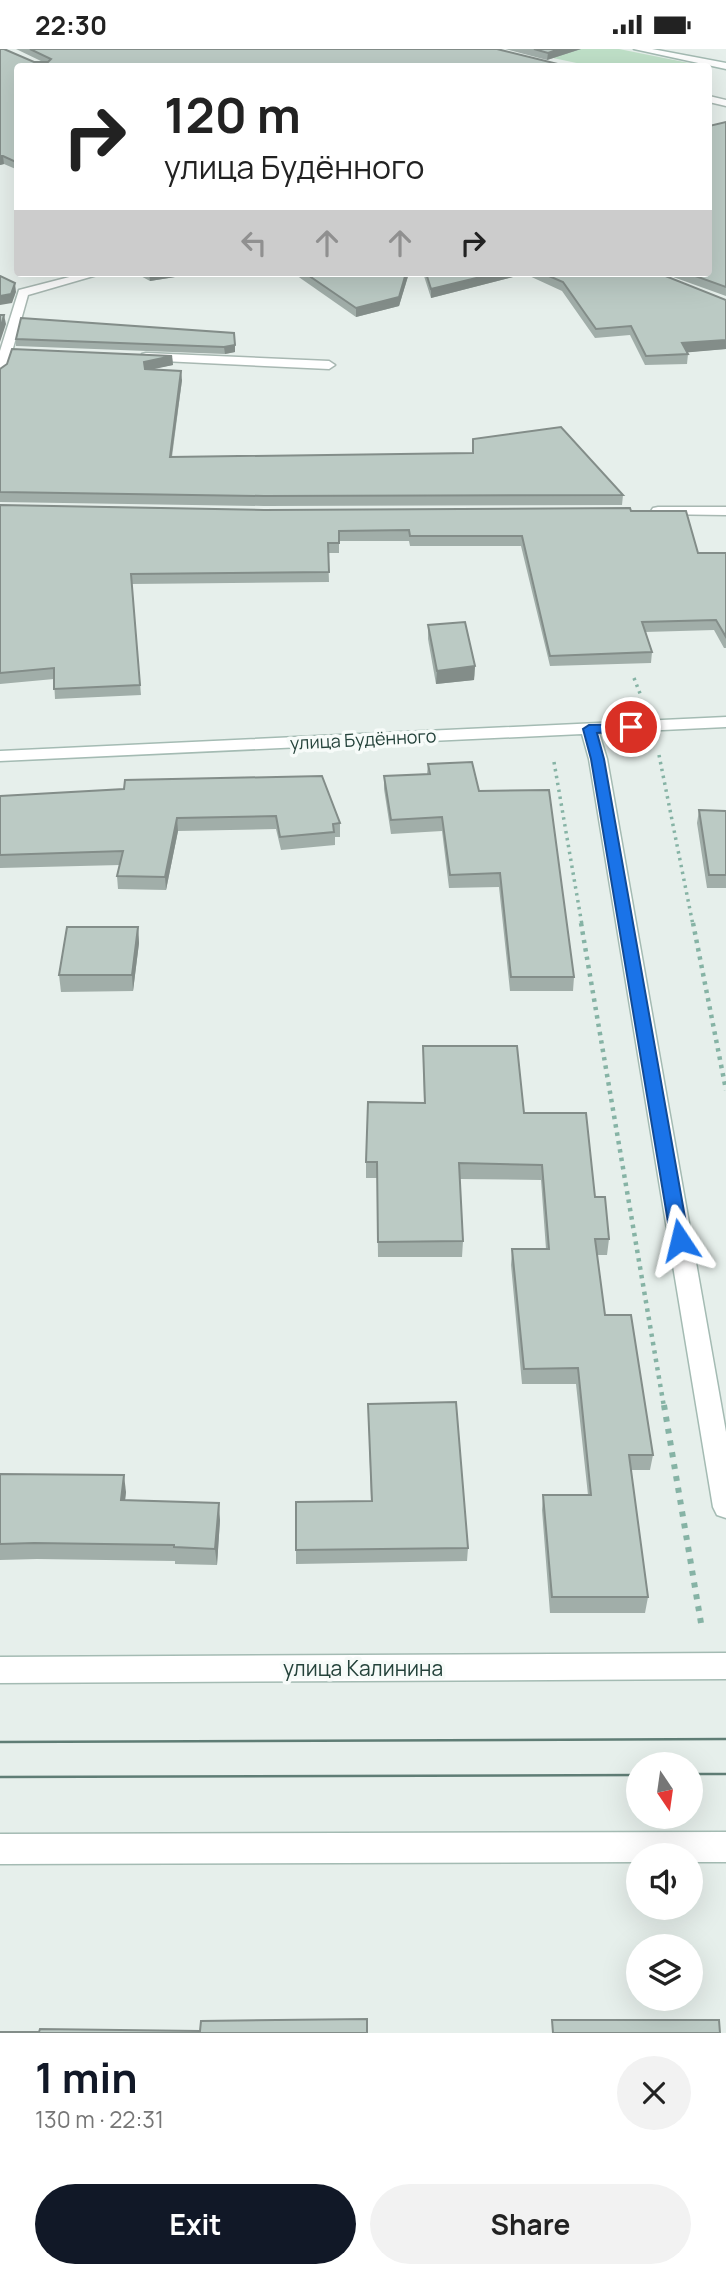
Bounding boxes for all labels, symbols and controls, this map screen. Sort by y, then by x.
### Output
text: 22:30 [35,7,107,43]
text: 120 m [164,81,301,148]
icon: right [49,91,140,182]
text: улица Будённого [164,145,424,189]
icon: left [235,224,273,262]
icon: ahead [308,224,346,262]
icon: ahead [381,224,419,262]
icon: right [454,224,492,262]
pin [601,697,661,757]
icon: arrive [612,708,650,746]
street label: улица Будённого [289,723,437,755]
position arrow [643,1203,717,1277]
street label: улица Калинина [283,1654,443,1682]
north arrow [626,1752,704,1829]
map controls [626,1752,703,2011]
button: sound [626,1843,703,1920]
button: layers [626,1934,703,2011]
text: 1 min [35,2048,138,2106]
button: close [617,2056,691,2130]
text: 130 m · 22:31 [35,2103,164,2135]
button: Exit [35,2184,356,2264]
button: Share [370,2184,691,2264]

